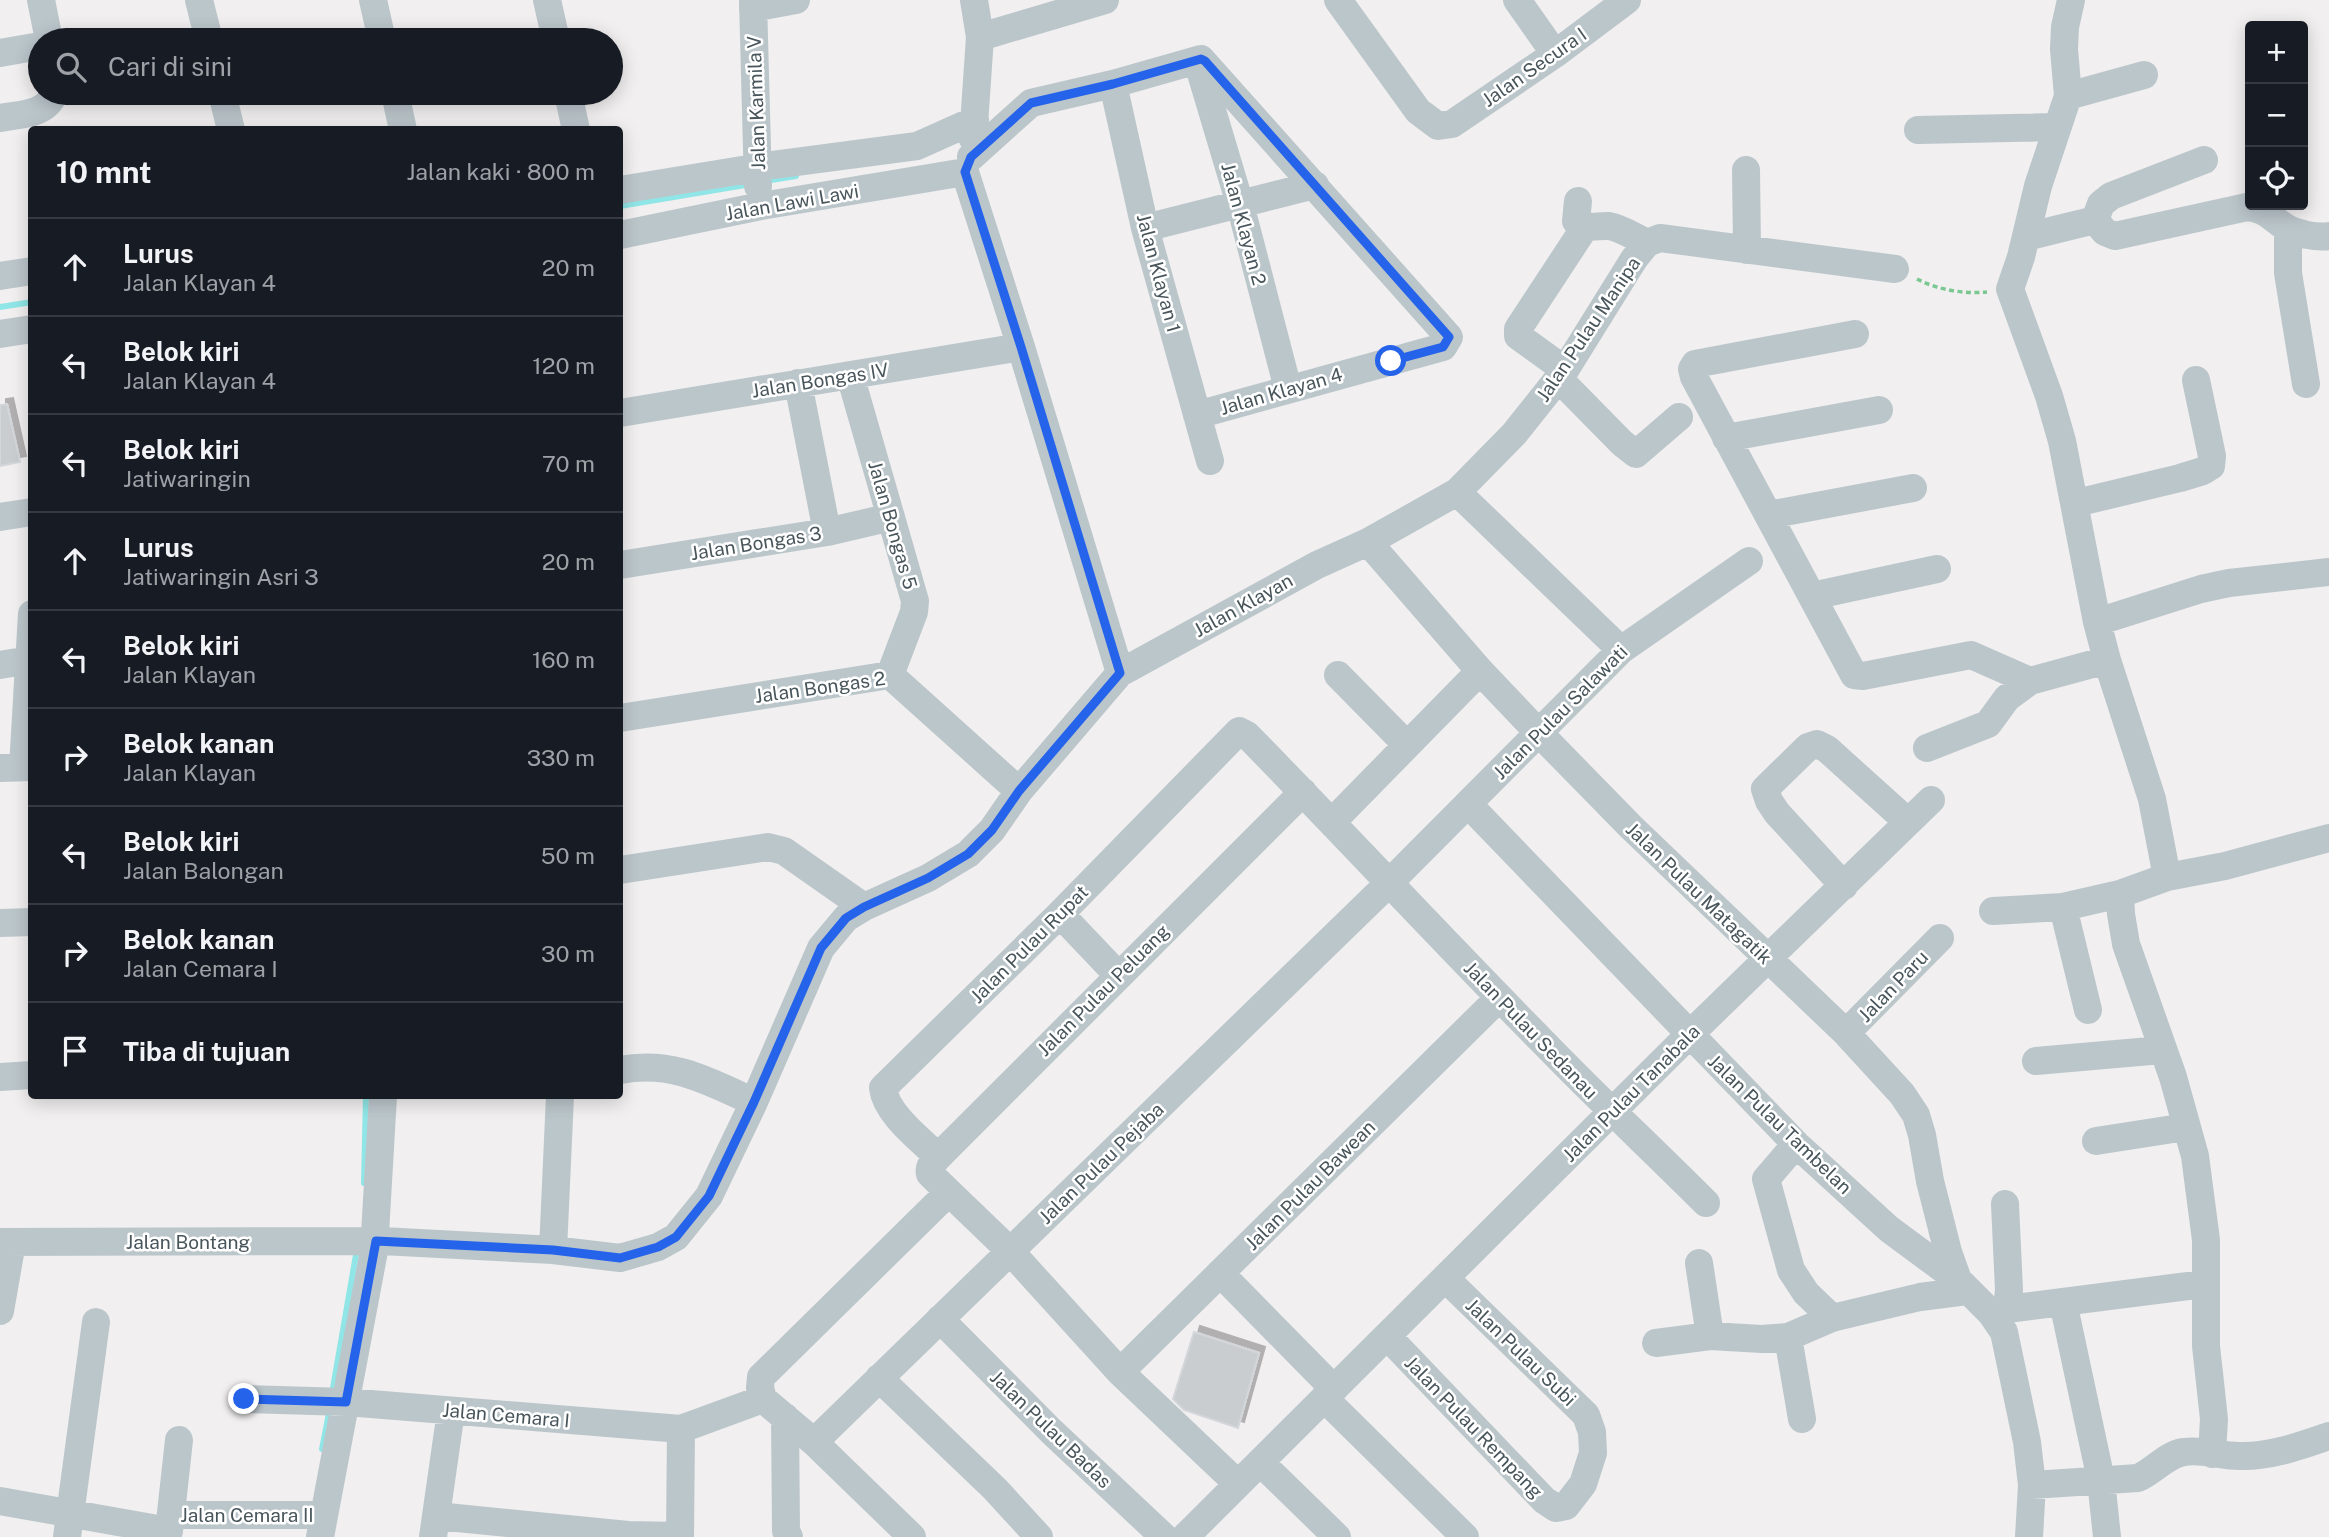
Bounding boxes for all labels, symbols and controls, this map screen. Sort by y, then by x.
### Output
map controls [2245,21,2308,210]
button: + [2245,21,2308,84]
street label: Jalan Secura I [1478,23,1590,111]
search box [28,28,623,105]
street label: Jalan Karmila V [743,35,769,171]
icon: search [52,48,90,86]
text: Cari di sini [108,51,232,82]
button: − [2245,84,2308,147]
button: locate [2245,147,2308,210]
text: 10 mnt [56,154,152,190]
text: Jalan kaki · 800 m [406,158,595,185]
street label: Jalan Klayan 2 [1217,160,1271,288]
street label: Jalan Lawi Lawi [724,179,860,225]
street label: Jalan Klayan 1 [1133,211,1185,335]
text: Lurus [123,238,194,269]
icon: ahead [56,248,94,286]
street label: Jalan Pulau Manipa [1532,253,1644,405]
text: 20 m [542,254,595,281]
text: Jalan Klayan 4 [123,269,276,296]
text: Belok kiri [123,336,239,367]
route start [1375,345,1406,376]
icon: left [56,346,94,384]
text: 120 m [532,352,595,379]
street label: Jalan Bongas IV [750,358,890,402]
street label: Jalan Klayan 4 [1217,363,1345,419]
text: Jalan Klayan 4 [123,367,276,394]
text: Belok kiri [123,434,239,465]
icon: left [56,444,94,482]
text: 70 m [542,450,595,477]
street label: Jalan Bongas 5 [864,458,922,592]
text: Jatiwaringin [123,465,251,492]
street label: Jalan Bongas 3 [689,522,823,564]
text: Lurus [123,532,194,563]
icon: ahead [56,542,94,580]
text: 20 m [542,548,595,575]
text: Jatiwaringin Asri 3 [123,563,319,590]
street label: Jalan Klayan [1190,569,1296,641]
text: Belok kiri [123,630,239,661]
icon: left [56,640,94,678]
street label: Jalan Pulau Salawati [1488,640,1632,784]
text: 160 m [532,646,595,673]
text: Jalan Klayan [123,661,256,688]
street label: Jalan Bongas 2 [753,667,887,707]
text: Belok kanan [123,728,274,759]
icon: right [56,738,94,776]
text: 330 m [527,744,595,771]
text: Jalan Klayan [123,759,256,786]
street label: Jalan Pulau Matagatik [1622,818,1777,968]
text: Belok kiri [123,826,239,857]
icon: left [56,836,94,874]
text: 50 m [541,842,595,869]
text: Jalan Balongan [123,857,284,884]
street label: Jalan Pulau Rupat [966,881,1092,1007]
street label: Jalan Pulau Peluang [1033,919,1174,1060]
text: Belok kanan [123,924,274,955]
icon: right [56,934,94,972]
text: 30 m [541,940,595,967]
street label: Jalan Paru [1854,946,1932,1026]
text: Jalan Cemara I [123,955,278,982]
street label: Jalan Pulau Sedanau [1460,957,1602,1103]
street label: Jalan Pulau Tanabala [1558,1020,1704,1166]
icon: arrive [56,1032,94,1070]
text: Tiba di tujuan [123,1036,290,1067]
street label: Jalan Pulau Tambelan [1704,1050,1856,1198]
street label: Jalan Pulau Pejaba [1034,1098,1168,1228]
street label: Jalan Pulau Bawean [1241,1116,1379,1254]
street label: Jalan Bontang [126,1231,250,1253]
street label: Jalan Pulau Subi [1461,1294,1581,1410]
street label: Jalan Pulau Rempang [1400,1351,1548,1503]
street label: Jalan Pulau Badas [986,1366,1116,1492]
route end [228,1383,259,1414]
street label: Jalan Cemara I [441,1398,571,1432]
street label: Jalan Cemara II [180,1504,314,1526]

